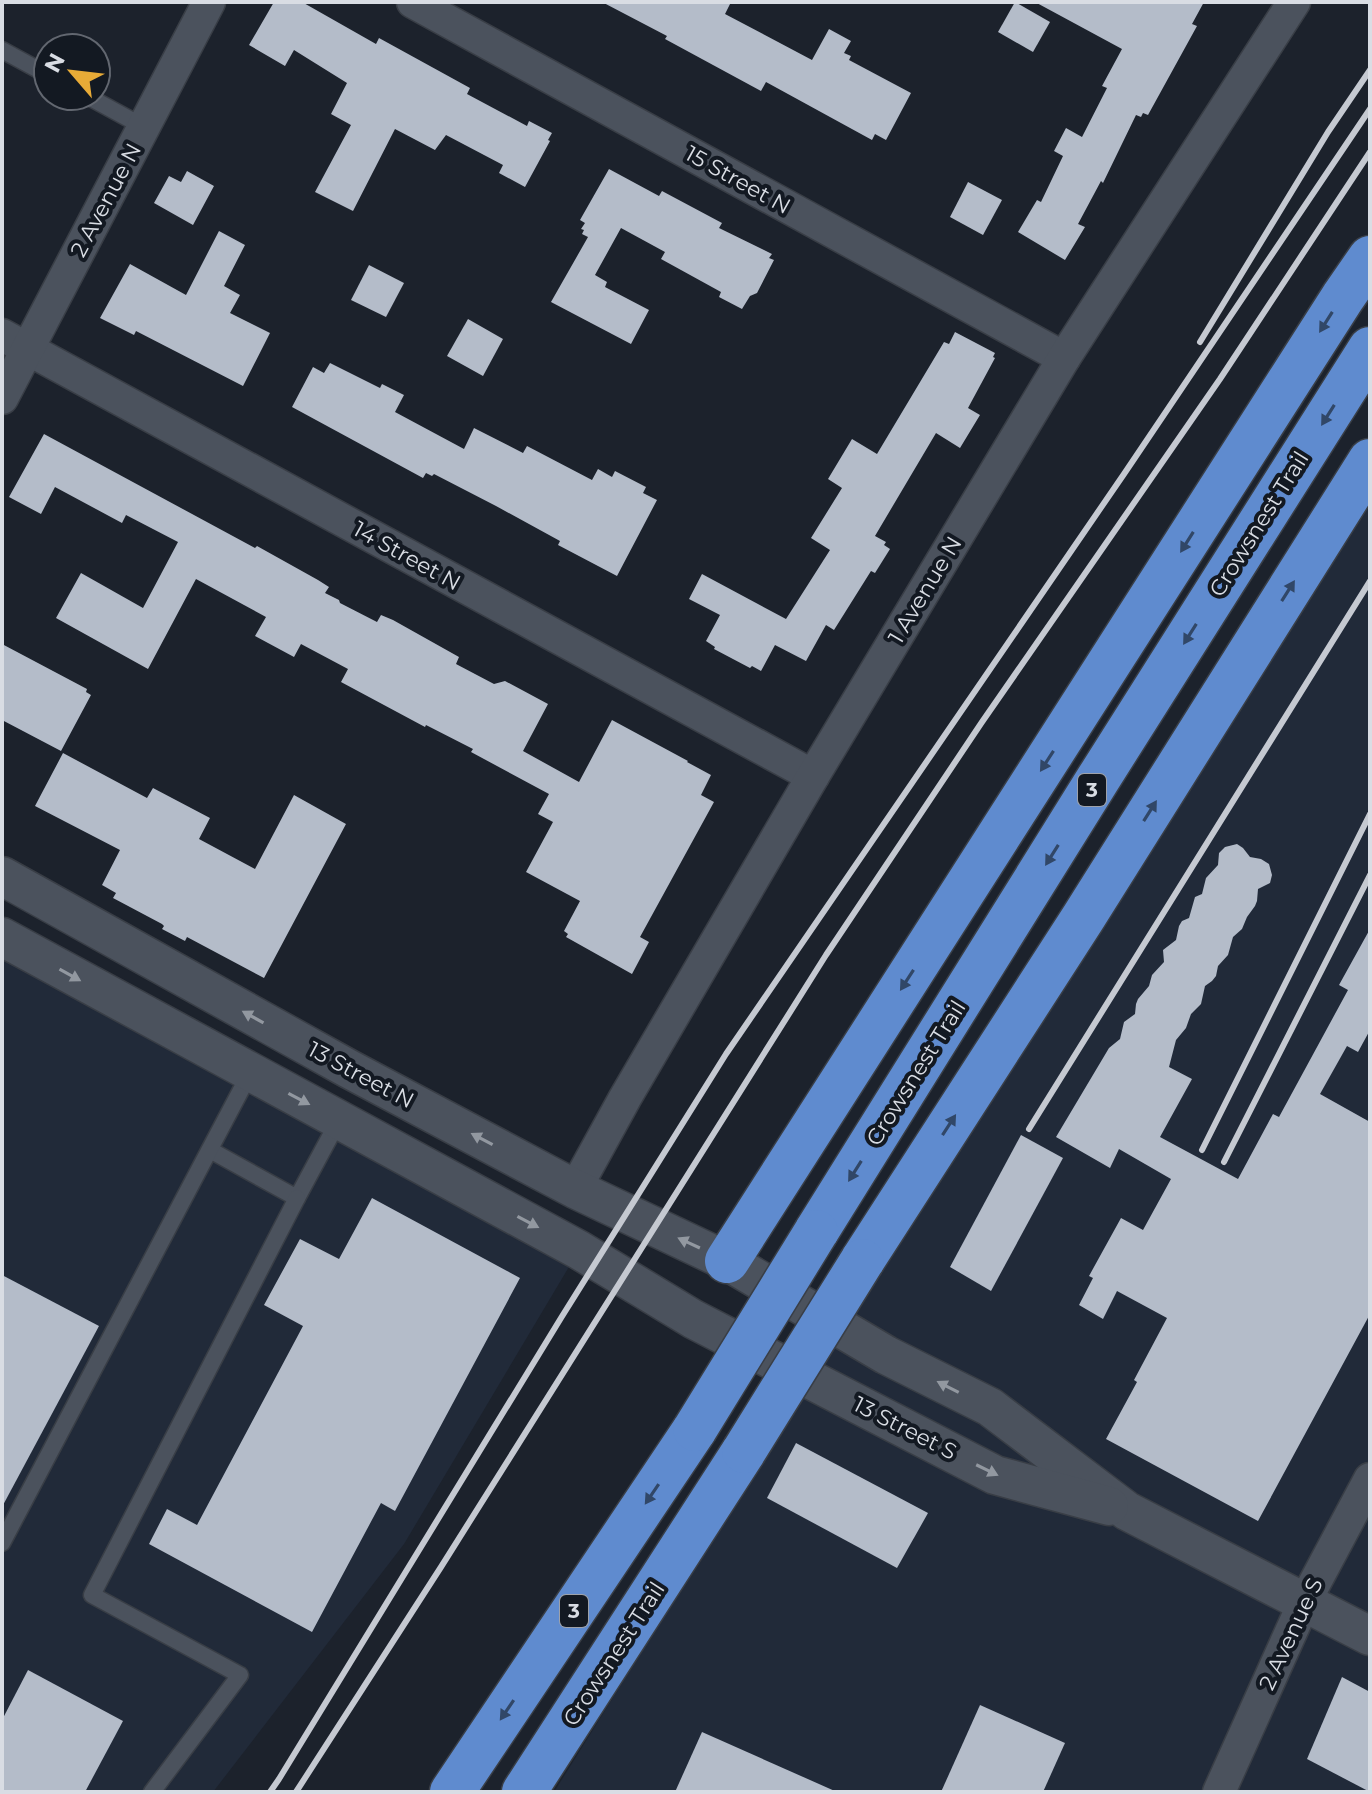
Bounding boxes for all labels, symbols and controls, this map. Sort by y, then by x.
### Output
north arrow [32,32,112,112]
text: N [39,49,71,77]
street label: 2 Avenue N [65,139,147,261]
street label: 15 Street N [681,140,795,220]
one-way arrow [1319,312,1334,333]
one-way arrow [1321,404,1336,425]
street label: Crowsnest Trail [1204,446,1314,602]
street label: 14 Street N [349,515,465,597]
street label: 1 Avenue N [882,531,968,649]
one-way arrow [1180,531,1195,553]
one-way arrow [1281,580,1295,602]
one-way arrow [1182,624,1197,645]
one-way arrow [1041,750,1055,772]
road number: 3 [1078,774,1106,806]
one-way arrow [1142,800,1156,822]
one-way arrow [1045,844,1059,866]
one-way arrow [59,968,82,981]
one-way arrow [901,969,915,991]
street label: Crowsnest Trail [861,995,971,1151]
one-way arrow [241,1010,264,1023]
street label: 13 Street N [303,1036,419,1114]
one-way arrow [287,1092,310,1105]
one-way arrow [942,1114,957,1135]
one-way arrow [470,1133,493,1146]
one-way arrow [848,1159,863,1182]
one-way arrow [516,1215,539,1229]
one-way arrow [677,1236,701,1250]
one-way arrow [937,1380,960,1393]
street label: 13 Street S [849,1391,961,1465]
one-way arrow [975,1463,998,1477]
one-way arrow [644,1483,659,1504]
street label: 2 Avenue S [1253,1574,1329,1694]
street label: Crowsnest Trail [557,1577,671,1731]
road number: 3 [560,1595,588,1627]
one-way arrow [500,1699,515,1720]

